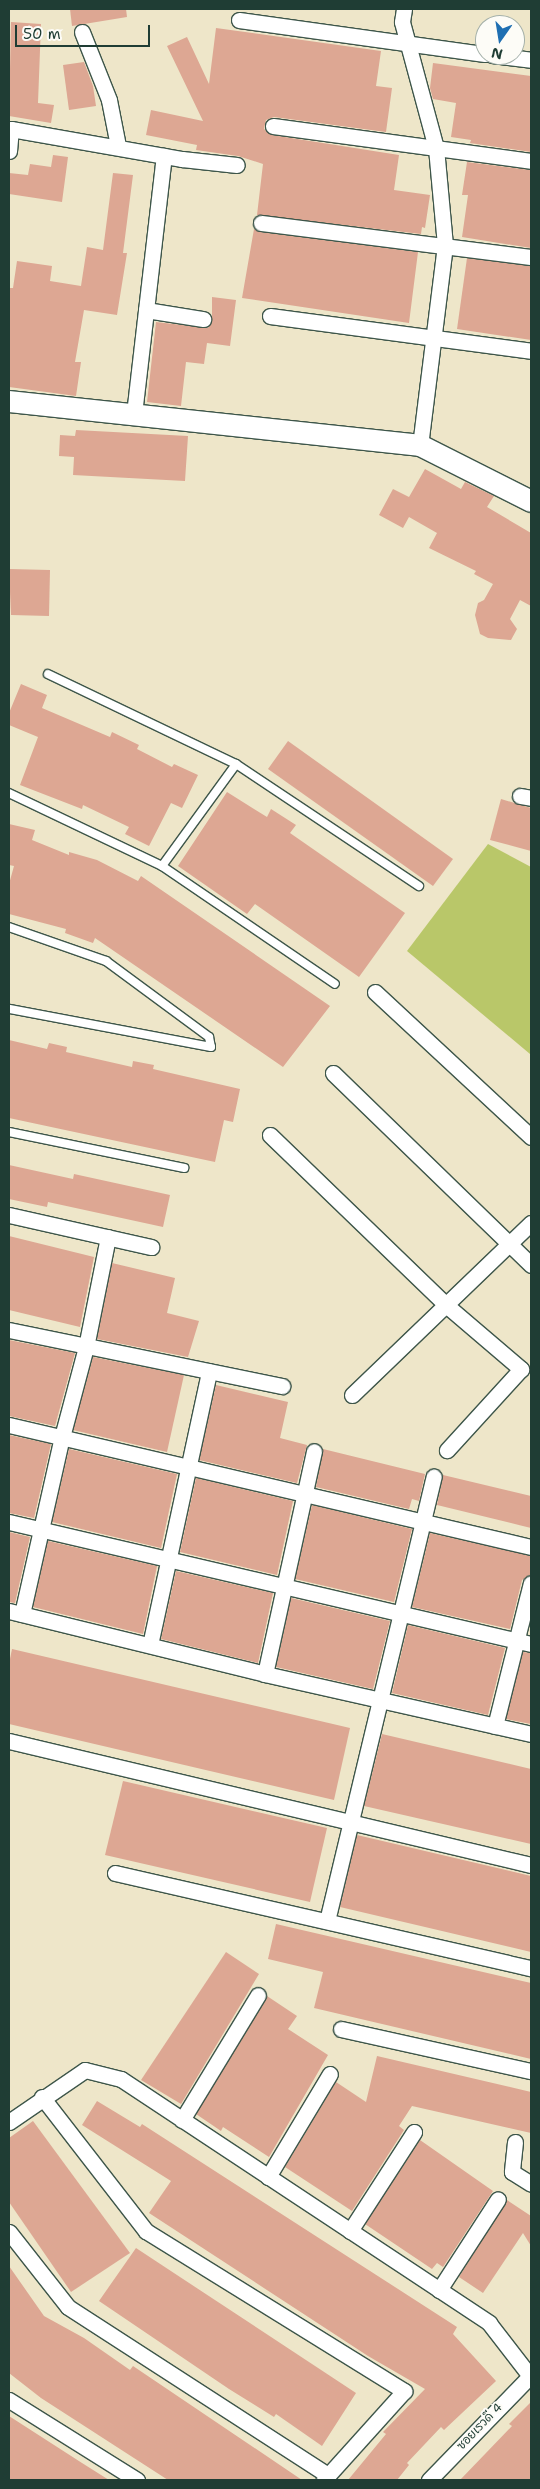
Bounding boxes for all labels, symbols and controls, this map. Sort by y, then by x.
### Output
scale bar [18,15,152,47]
north arrow [475,15,525,65]
text: 50 m [23,24,61,44]
text: N [489,44,504,64]
street label: ซอยเรวดี 4 [454,2401,506,2453]

